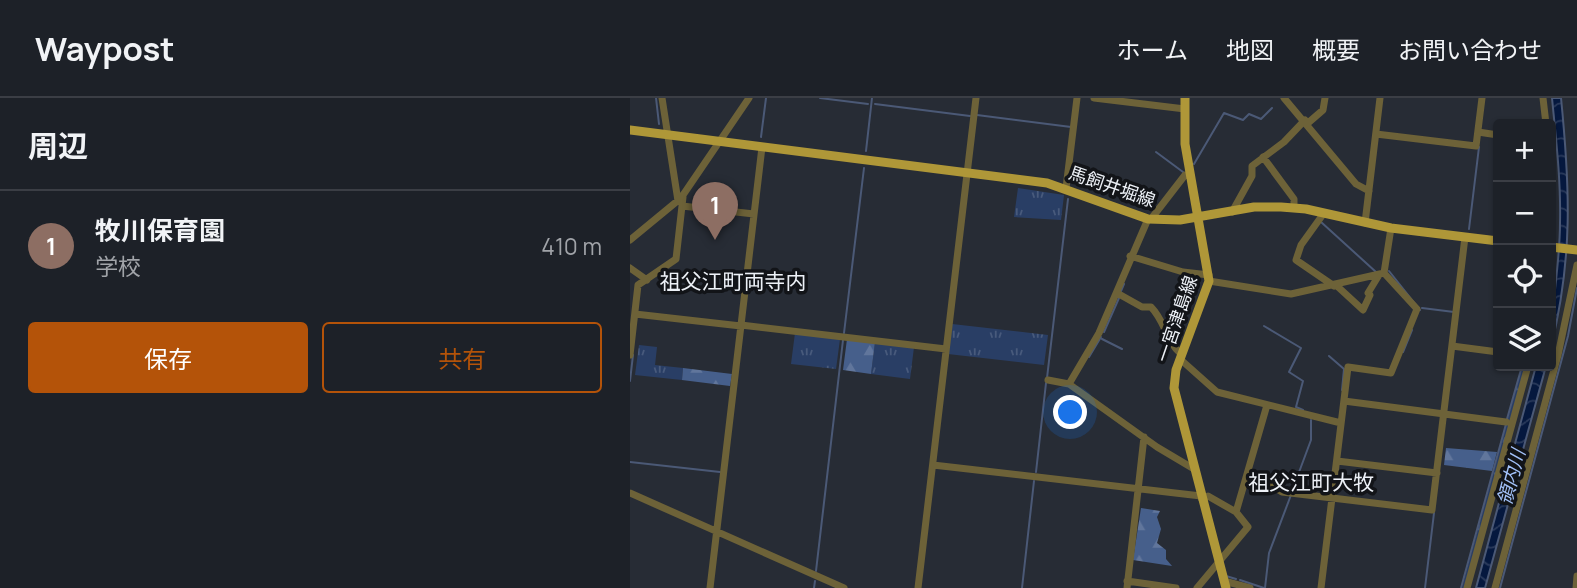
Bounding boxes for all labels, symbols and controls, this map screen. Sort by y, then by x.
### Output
text: Waypost [35,26,175,71]
text: ホーム [1117,33,1188,66]
text: 地図 [1226,33,1274,66]
text: 概要 [1312,33,1360,66]
text: お問い合わせ [1398,33,1542,66]
map controls [1493,119,1556,371]
button: + [1493,119,1556,182]
text: 周辺 [28,125,88,166]
street label: 馬飼井堀線 [1066,160,1159,212]
pin: 1 [692,182,738,240]
button: − [1493,182,1556,245]
text: 牧川保育園 [95,212,225,248]
text: 1 [46,230,56,262]
text: 410 m [541,230,602,262]
button: locate [1493,245,1556,308]
text: 学校 [95,250,141,282]
district label: 祖父江町両寺内 [660,267,807,295]
street label: 一宮津島線 [1150,272,1202,365]
button: layers [1493,308,1556,371]
button: 保存 [28,322,308,393]
button: 共有 [322,322,602,393]
your location [1053,395,1087,429]
water label: 領内川 [1491,444,1531,508]
district label: 祖父江町大牧 [1248,468,1374,496]

